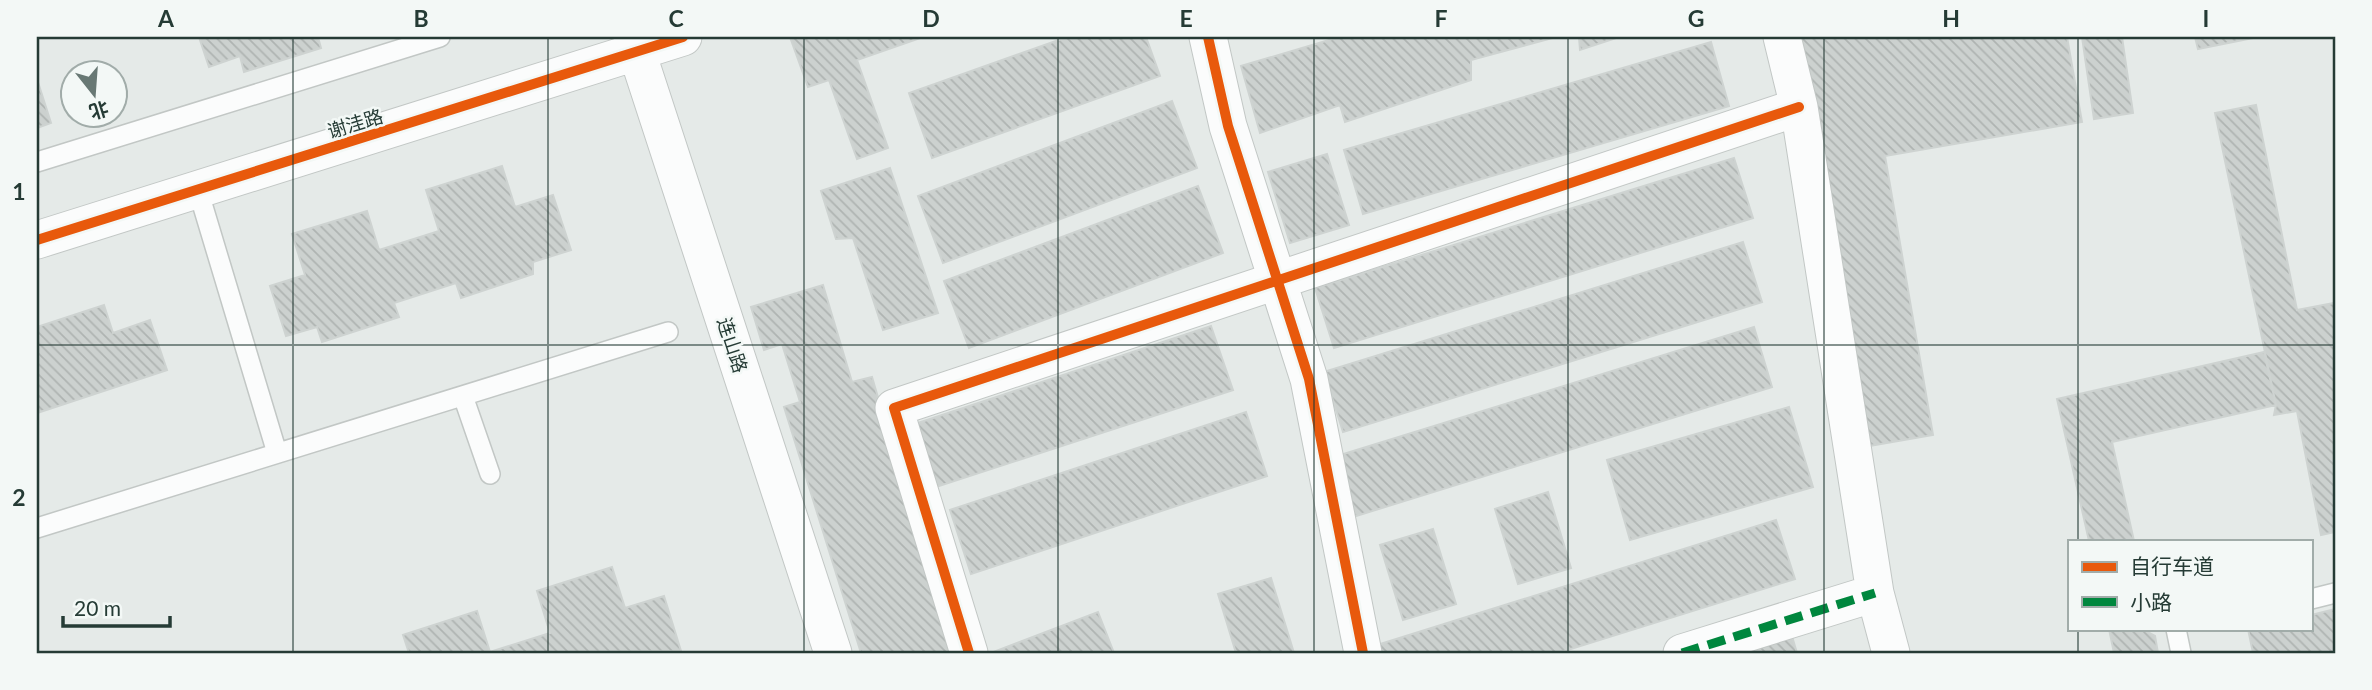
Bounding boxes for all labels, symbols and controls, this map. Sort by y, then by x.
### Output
text: A [157,4,175,32]
text: B [413,4,429,32]
text: C [668,4,684,32]
text: D [922,4,940,32]
text: E [1179,4,1193,32]
text: F [1434,4,1448,32]
text: G [1688,4,1704,32]
text: H [1942,4,1960,32]
text: I [2203,4,2209,32]
north arrow [60,60,130,130]
text: 北 [87,97,112,125]
street label: 谢洼路 [324,104,386,142]
text: 1 [12,177,26,205]
street label: 连山路 [713,314,753,376]
text: 2 [12,483,26,511]
legend [2068,540,2312,630]
text: 自行车道 [2130,553,2214,578]
scale bar [63,585,170,629]
text: 小路 [2130,589,2172,614]
text: 20 m [74,595,121,620]

